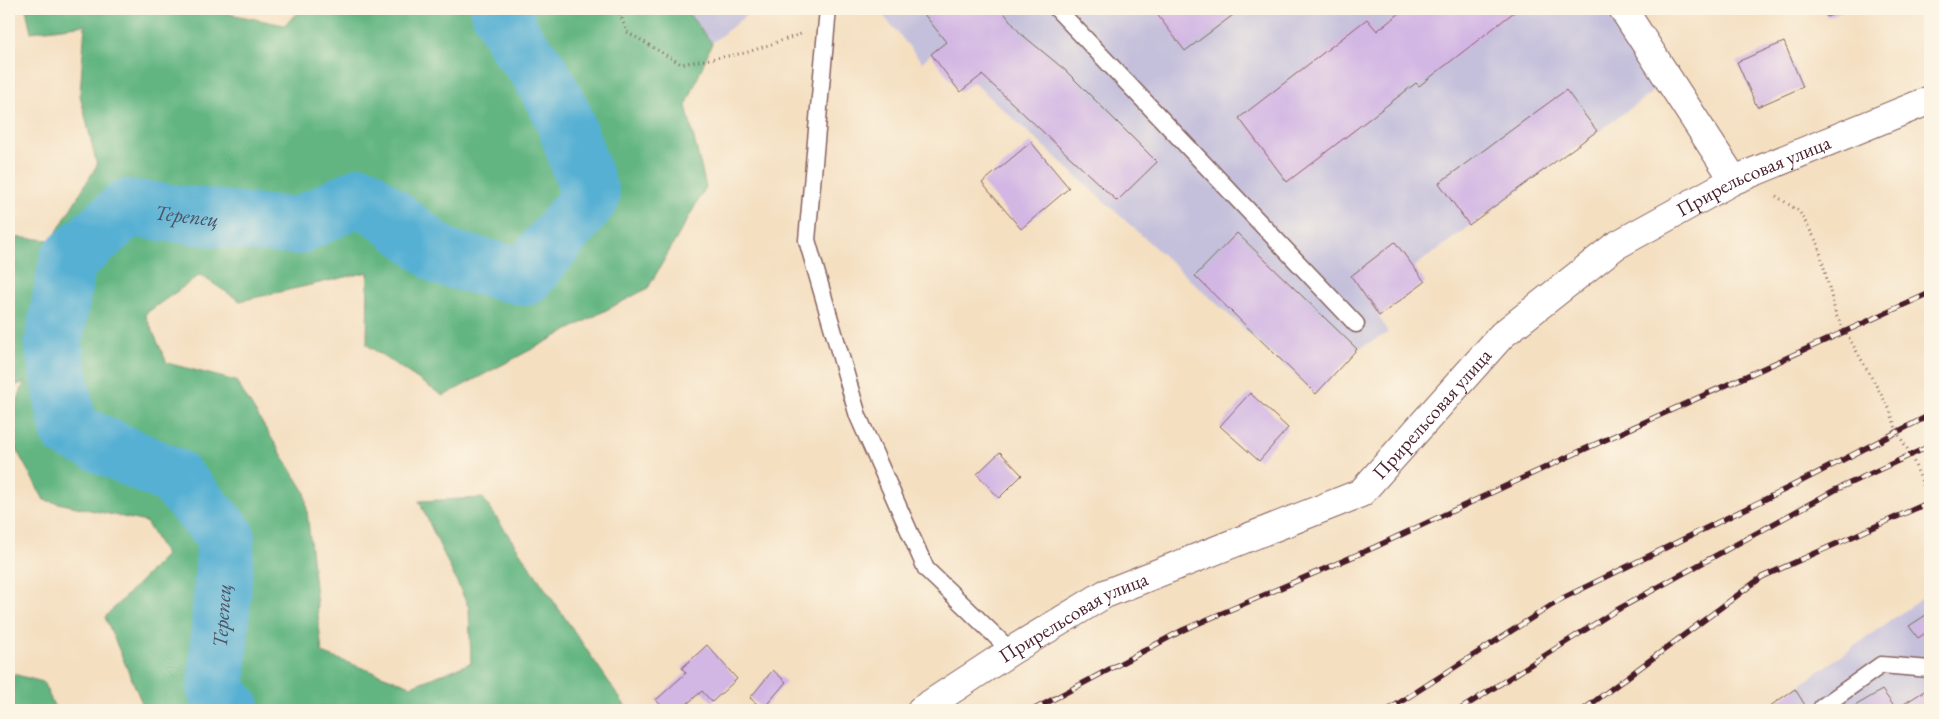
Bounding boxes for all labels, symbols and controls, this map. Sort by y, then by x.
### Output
street label: Прирельсовая улица [1672,129,1834,222]
water label: Терепец [153,198,220,232]
street label: Прирельсовая улица [1366,343,1497,485]
street label: Прирельсовая улица [994,565,1152,669]
water label: Терепец [205,583,236,649]

